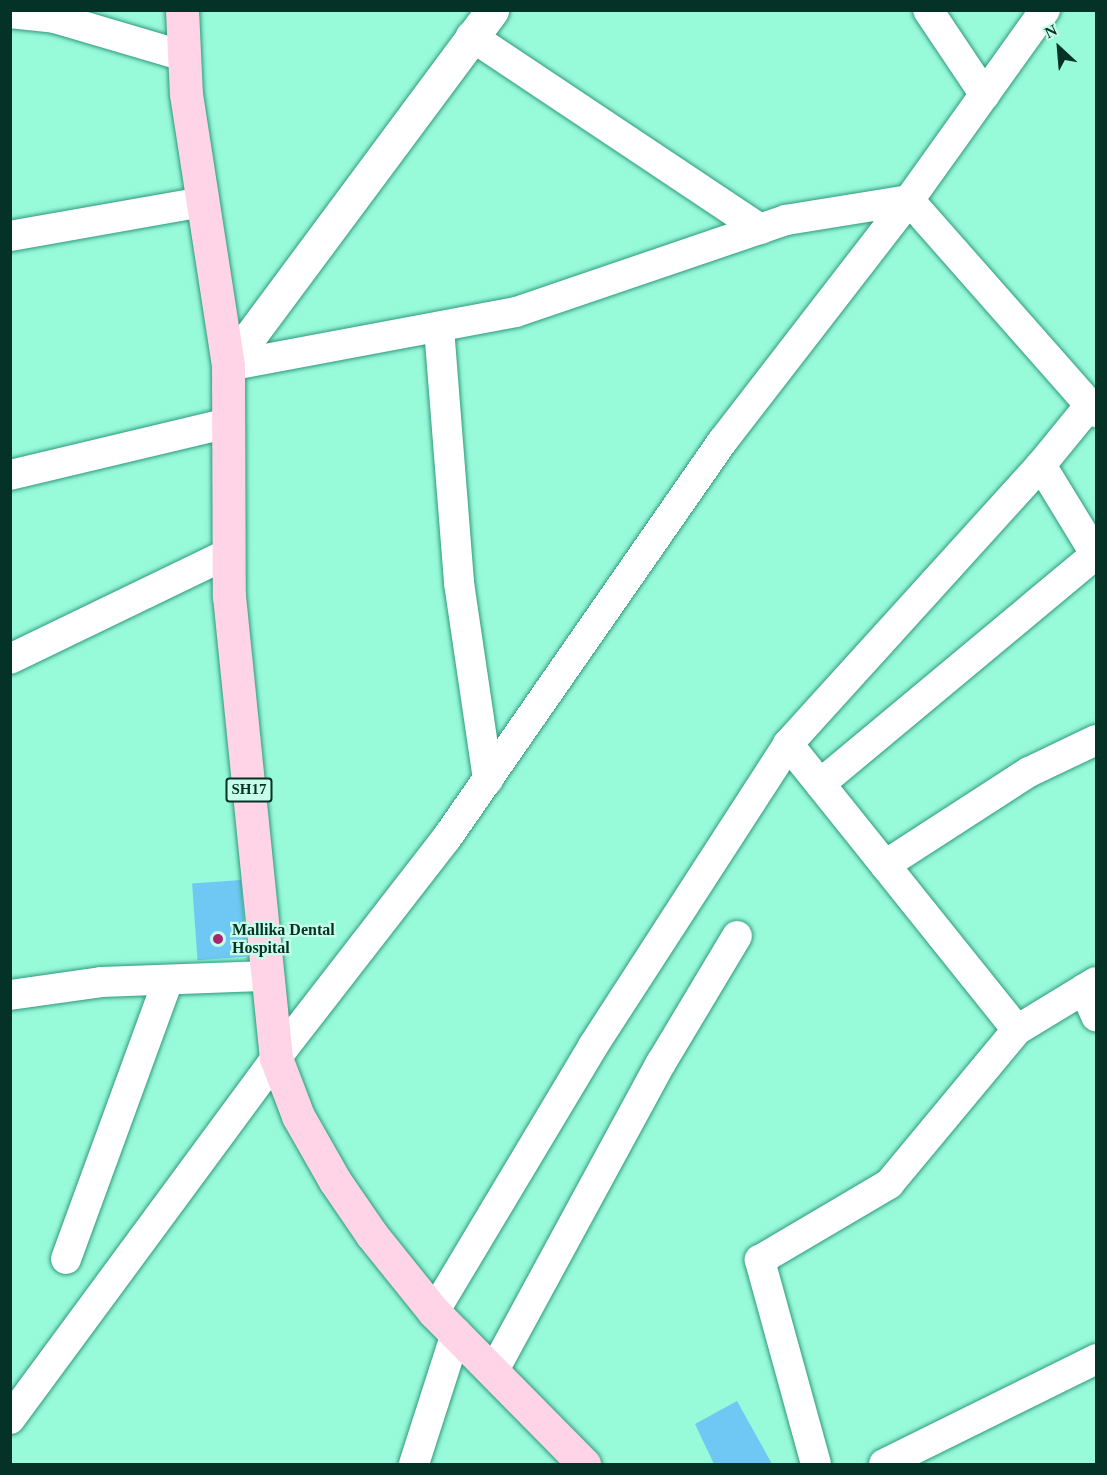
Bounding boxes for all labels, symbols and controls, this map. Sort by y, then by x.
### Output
north arrow [1029,18,1089,78]
text: N [1042,21,1060,42]
road number: SH17 [225,778,273,802]
place label: Mallika Dental Hospital [232,920,335,958]
marker: Mallika Dental Hospital [209,930,227,948]

